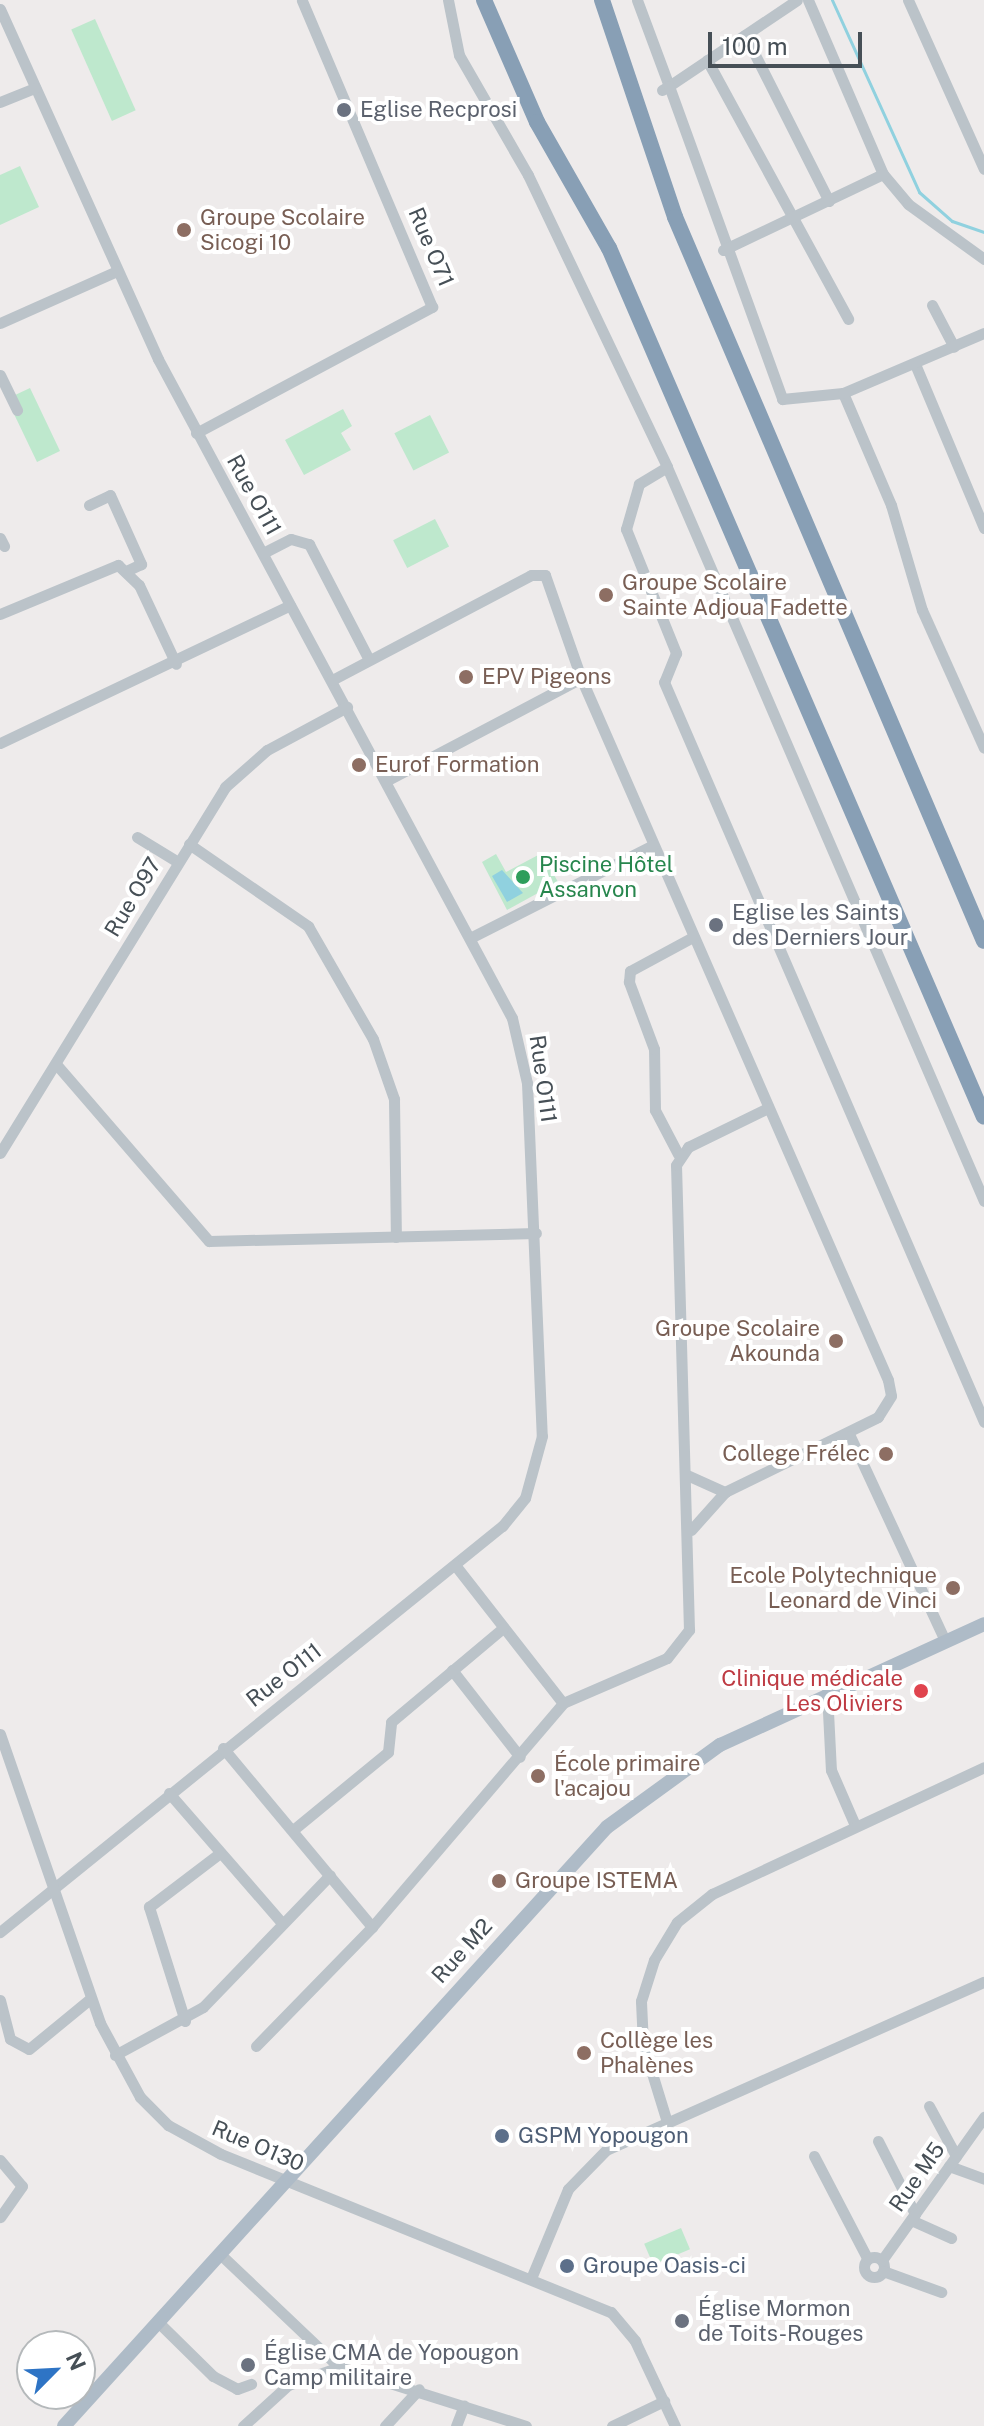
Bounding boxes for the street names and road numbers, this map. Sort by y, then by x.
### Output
street label: Rue O71 [402,203,460,291]
street label: Rue O111 [221,450,287,540]
street label: Rue O97 [99,852,167,942]
street label: Rue O111 [524,1033,562,1125]
street label: Rue O111 [241,1637,327,1713]
street label: Rue M2 [426,1913,498,1989]
street label: Rue O130 [208,2115,308,2177]
street label: Rue M5 [884,2137,950,2217]

